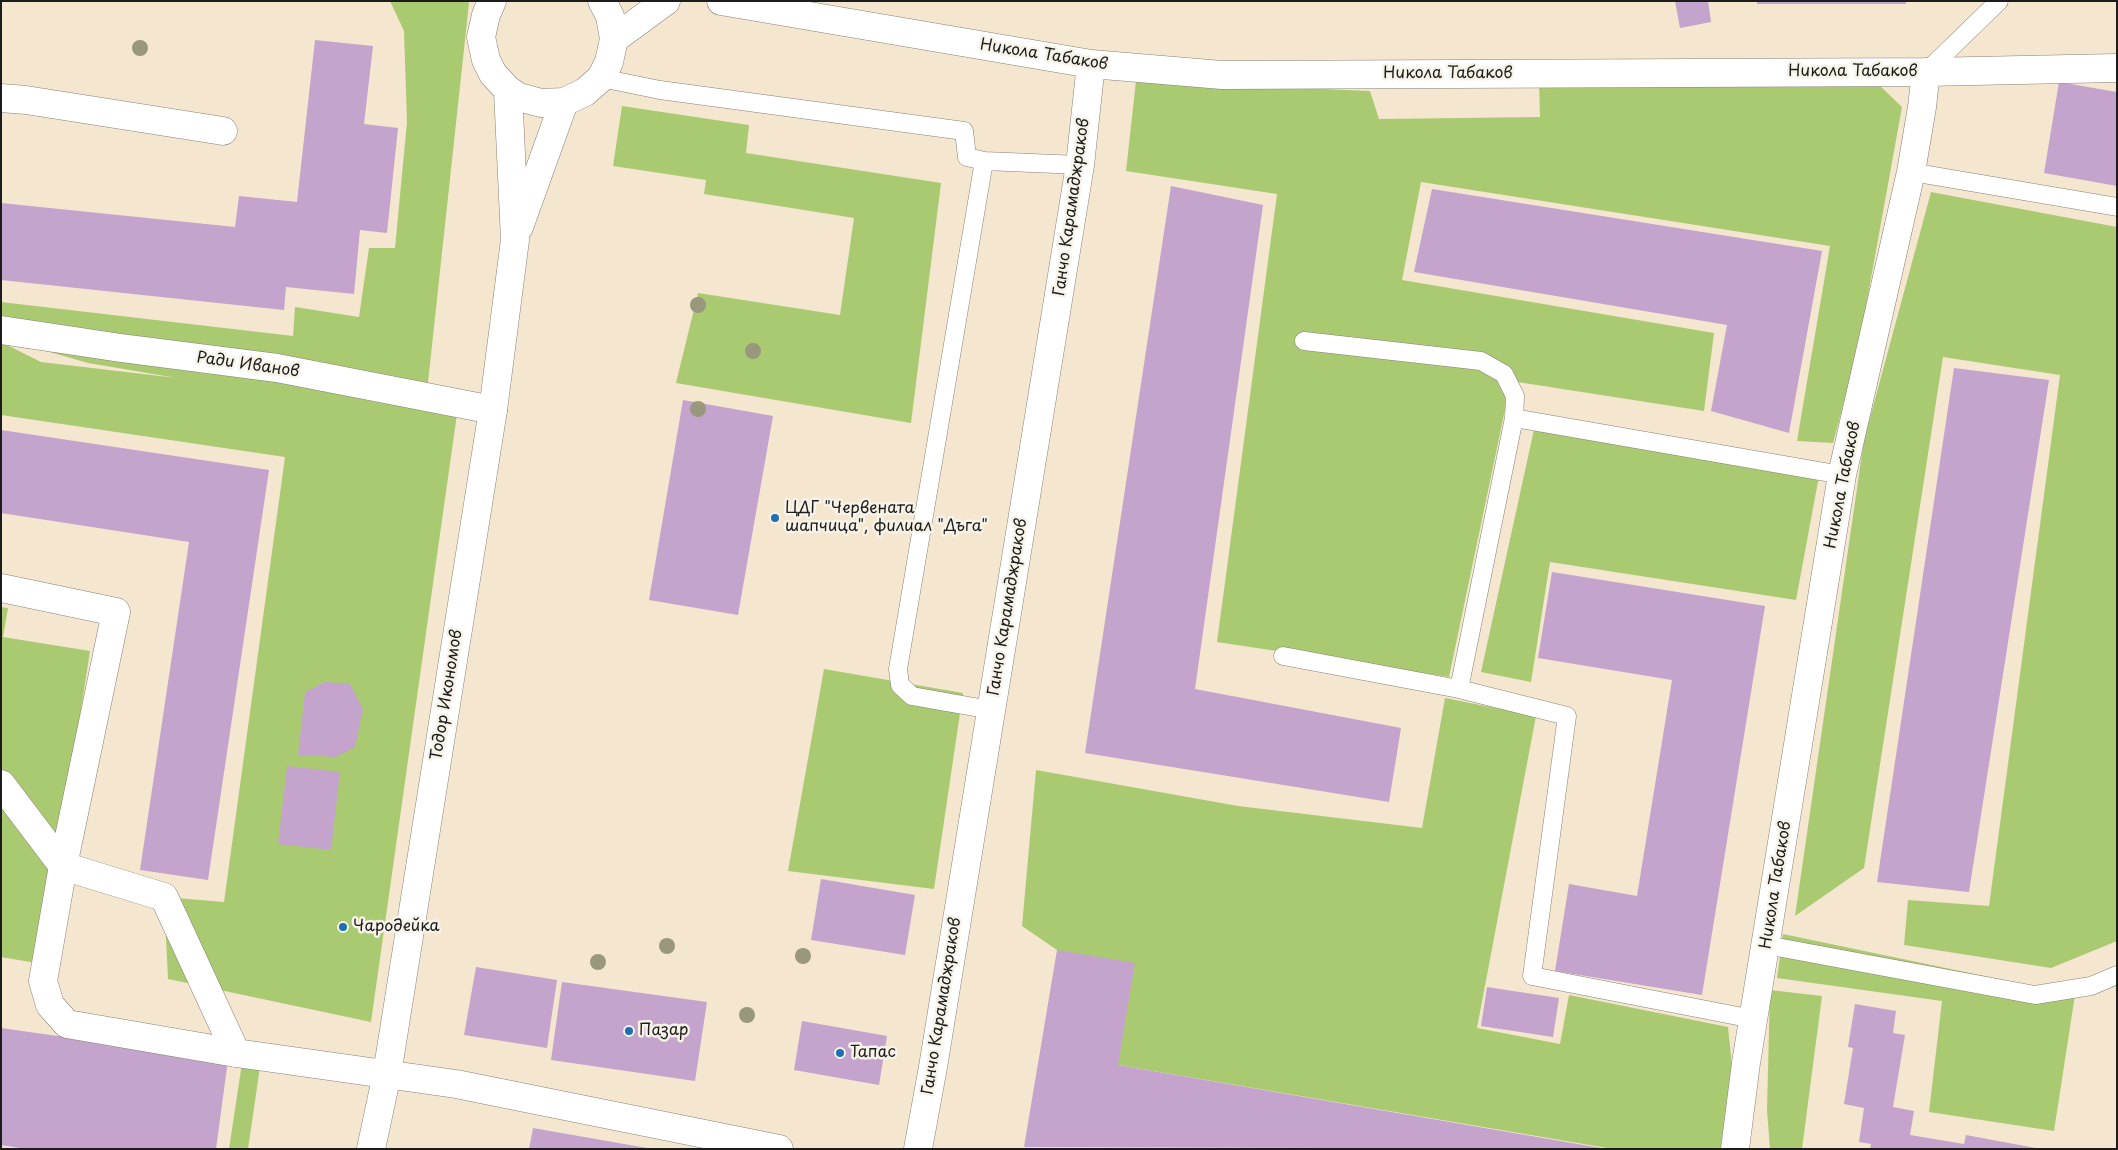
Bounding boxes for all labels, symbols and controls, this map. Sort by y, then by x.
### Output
street label: Никола Табаков [979,35,1109,75]
street label: Никола Табаков [1788,62,1918,82]
street label: Никола Табаков [1383,64,1513,84]
street label: Ганчо Карамаджраков [1050,117,1094,297]
street label: Ради Иванов [195,348,301,382]
street label: Никола Табаков [1821,420,1865,550]
place label: ЦДГ "Червената шапчица", филиал "Дъга" [785,499,988,537]
marker: ЦДГ "Червената шапчица", филиал "Дъга" [769,512,781,524]
street label: Ганчо Карамаджраков [984,517,1032,697]
street label: Тодор Икономов [427,628,467,762]
street label: Никола Табаков [1756,820,1796,950]
street label: Ганчо Карамаджраков [918,916,966,1096]
place label: Чародейка [353,917,439,937]
marker: Чародейка [337,921,349,933]
place label: Пазар [639,1021,688,1041]
marker: Пазар [623,1025,635,1037]
place label: Тапас [850,1043,896,1063]
marker: Тапас [834,1047,846,1059]

